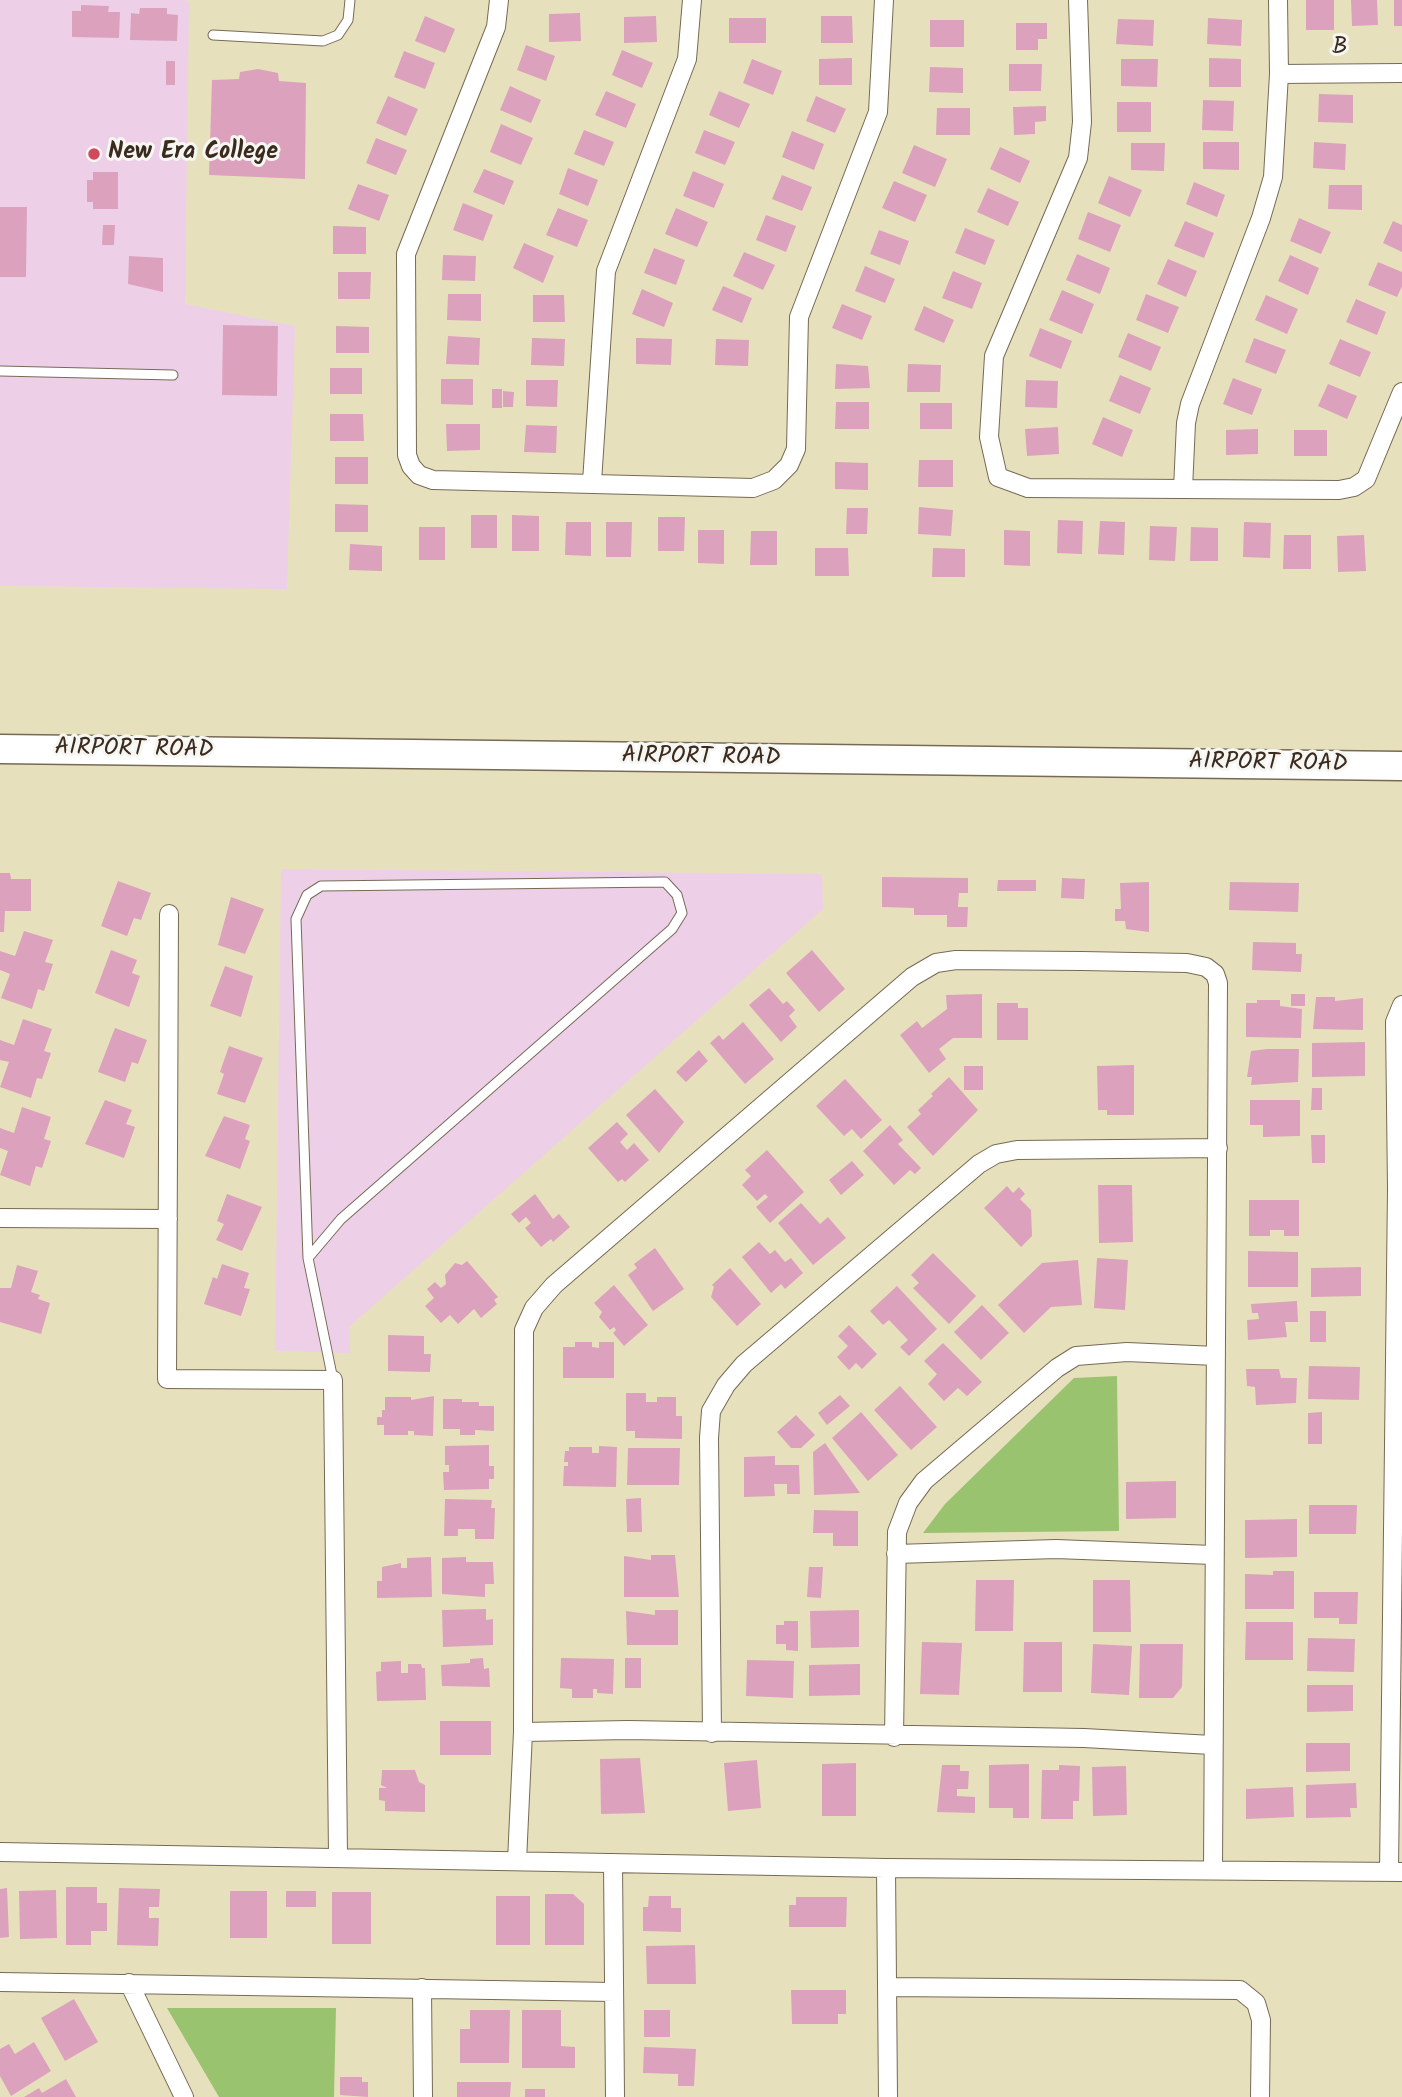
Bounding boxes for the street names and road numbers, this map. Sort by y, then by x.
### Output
street label: B [1332,35,1348,63]
street label: AIRPORT ROAD [54,735,214,767]
street label: AIRPORT ROAD [621,743,781,775]
street label: AIRPORT ROAD [1188,749,1348,781]

